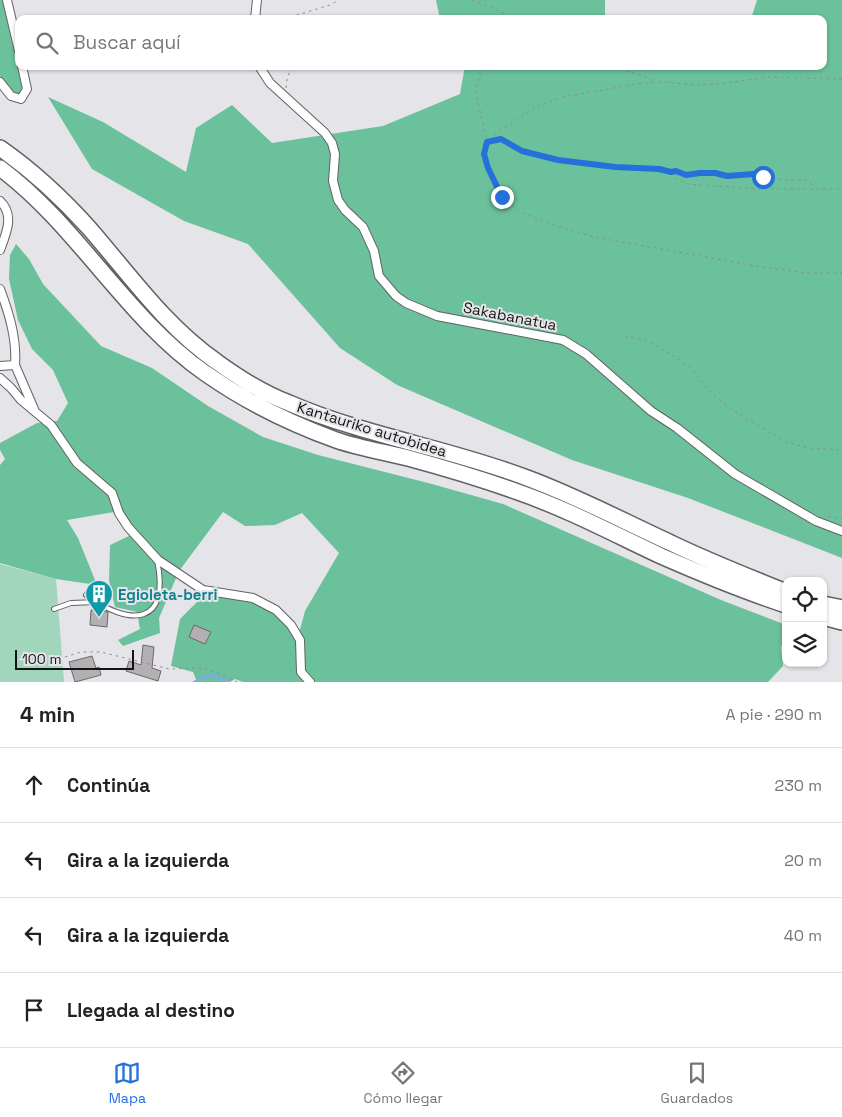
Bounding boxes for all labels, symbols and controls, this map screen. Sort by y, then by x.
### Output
search box [15,15,827,70]
icon: search [33,29,61,57]
text: Buscar aquí [73,30,181,55]
route start [752,166,775,189]
route end [491,186,514,209]
street label: Sakabanatua [462,298,559,334]
street label: Kantauriko autobidea [295,397,449,461]
map controls [782,577,827,667]
button: locate [782,577,827,622]
building icon: Egioleta-berri [84,579,114,618]
place label: Egioleta-berri [118,585,217,604]
button: layers [782,622,827,667]
scale bar [15,647,134,670]
text: 100 m [22,650,61,668]
text: 4 min [20,701,75,728]
text: A pie · 290 m [726,704,822,725]
icon: ahead [20,771,48,799]
text: Continúa [67,773,150,798]
text: 230 m [775,775,822,796]
icon: left [20,846,48,874]
text: Gira a la izquierda [67,848,229,873]
text: 20 m [784,850,822,871]
icon: left [20,921,48,949]
text: Gira a la izquierda [67,923,229,948]
text: 40 m [784,925,822,946]
icon: arrive [20,996,48,1024]
text: Llegada al destino [67,998,235,1023]
tab: Mapa [109,1059,146,1107]
tab: Cómo llegar [364,1059,443,1107]
tab: Guardados [660,1059,733,1107]

